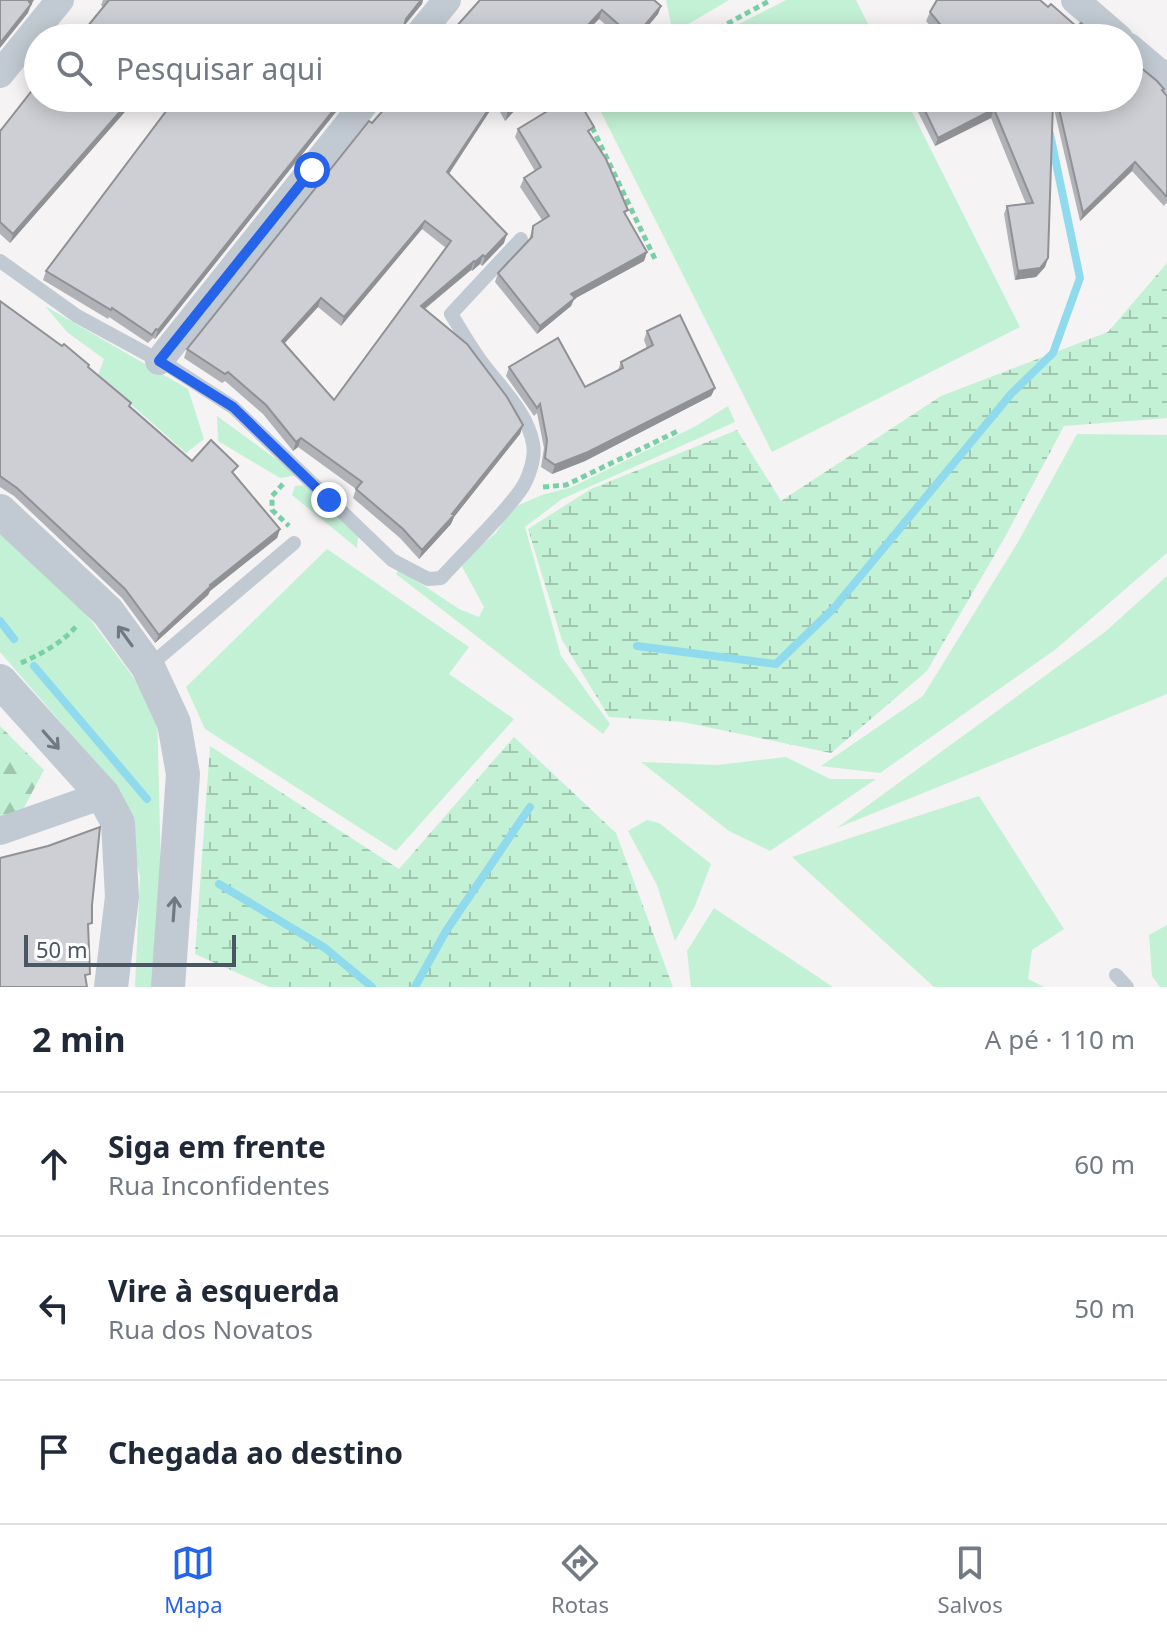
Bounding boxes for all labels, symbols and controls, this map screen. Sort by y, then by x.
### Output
search box [24,24,1143,112]
icon: search [52,46,96,90]
text: Pesquisar aqui [116,48,323,89]
route start [294,152,330,188]
route end [311,482,347,518]
one-way arrow [117,625,133,647]
one-way arrow [42,730,60,750]
one-way arrow [167,896,182,923]
scale bar [24,931,236,967]
text: 50 m [36,934,87,964]
text: 2 min [32,1016,126,1062]
text: A pé · 110 m [985,1021,1135,1057]
text: Siga em frente [108,1126,326,1167]
icon: ahead [32,1142,76,1186]
text: 60 m [1074,1146,1135,1182]
text: Rua Inconfidentes [108,1167,330,1203]
text: Vire à esquerda [108,1270,340,1311]
icon: left [32,1286,76,1330]
text: 50 m [1074,1290,1135,1326]
text: Rua dos Novatos [108,1311,313,1347]
icon: arrive [32,1430,76,1474]
text: Chegada ao destino [108,1432,403,1473]
tab: Mapa [164,1541,222,1619]
tab: Rotas [551,1541,609,1619]
tab: Salvos [938,1541,1003,1619]

